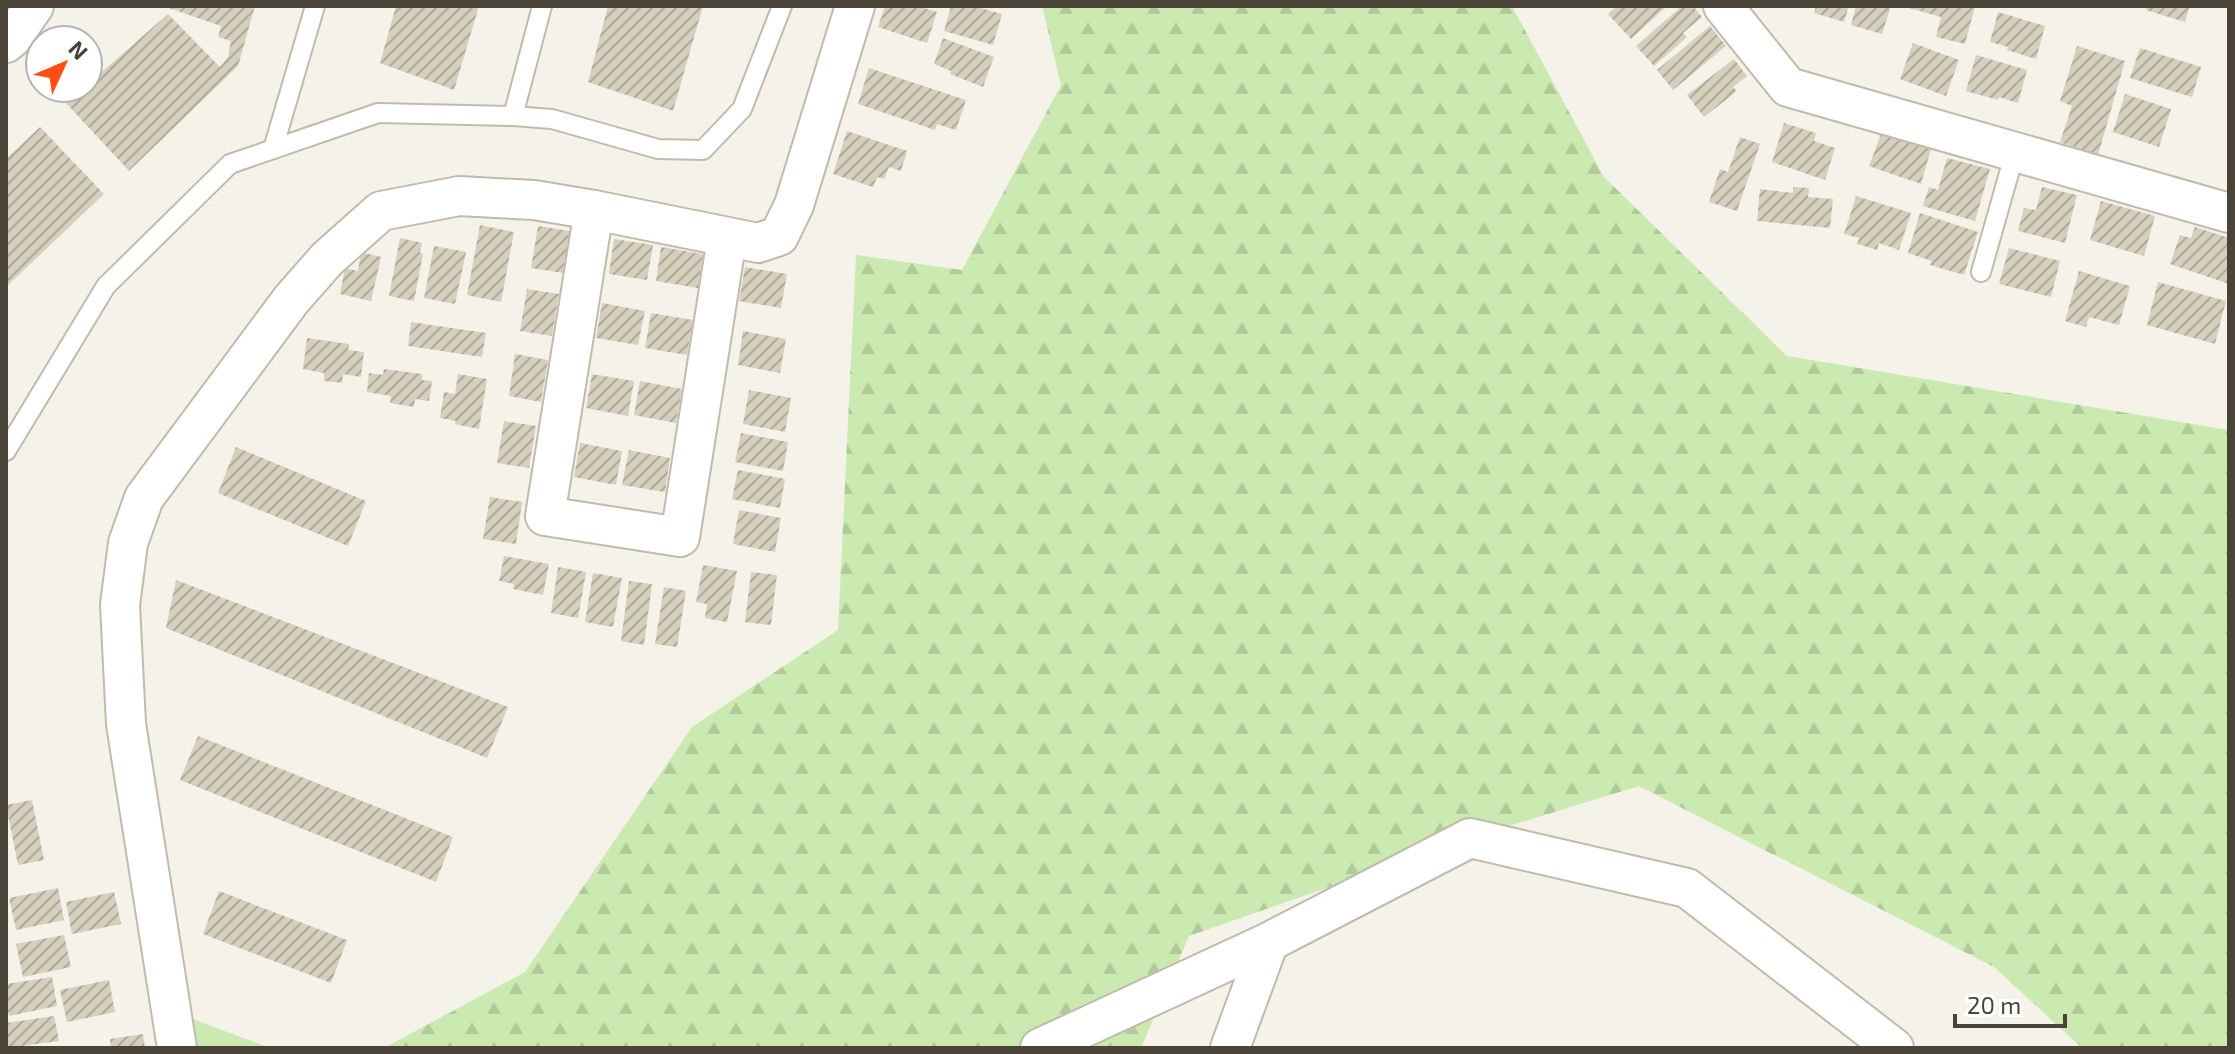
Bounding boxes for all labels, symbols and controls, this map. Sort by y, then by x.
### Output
north arrow [24,24,104,104]
text: N [64,35,94,64]
scale bar [1955,978,2065,1028]
text: 20 m [1967,990,2021,1019]

